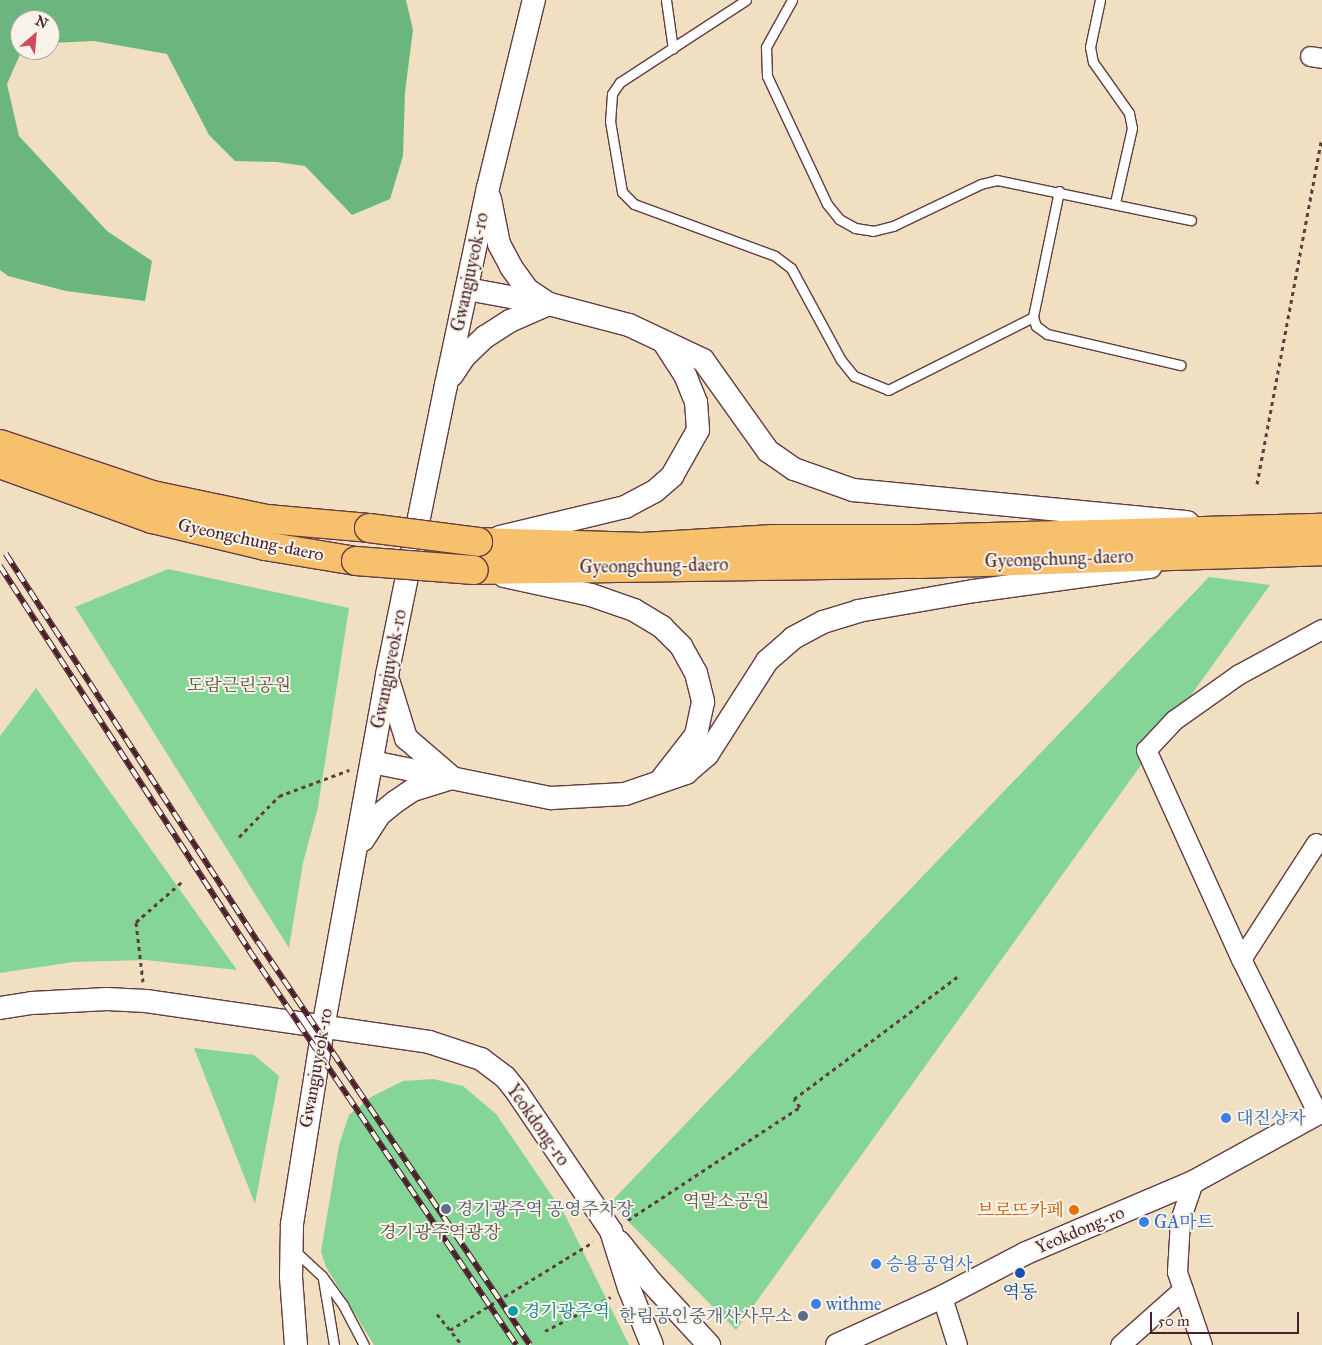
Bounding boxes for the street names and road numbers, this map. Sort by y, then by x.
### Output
street label: Gwangjuyeok-ro [447,211,493,333]
street label: Gyeongchung-daero [176,514,326,566]
street label: Gyeongchung-daero [984,546,1134,572]
street label: Gyeongchung-daero [579,554,729,578]
street label: Gwangjuyeok-ro [367,608,411,730]
street label: Gwangjuyeok-ro [295,1007,337,1129]
street label: Yeokdong-ro [502,1080,574,1170]
street label: Yeokdong-ro [1032,1202,1128,1258]

